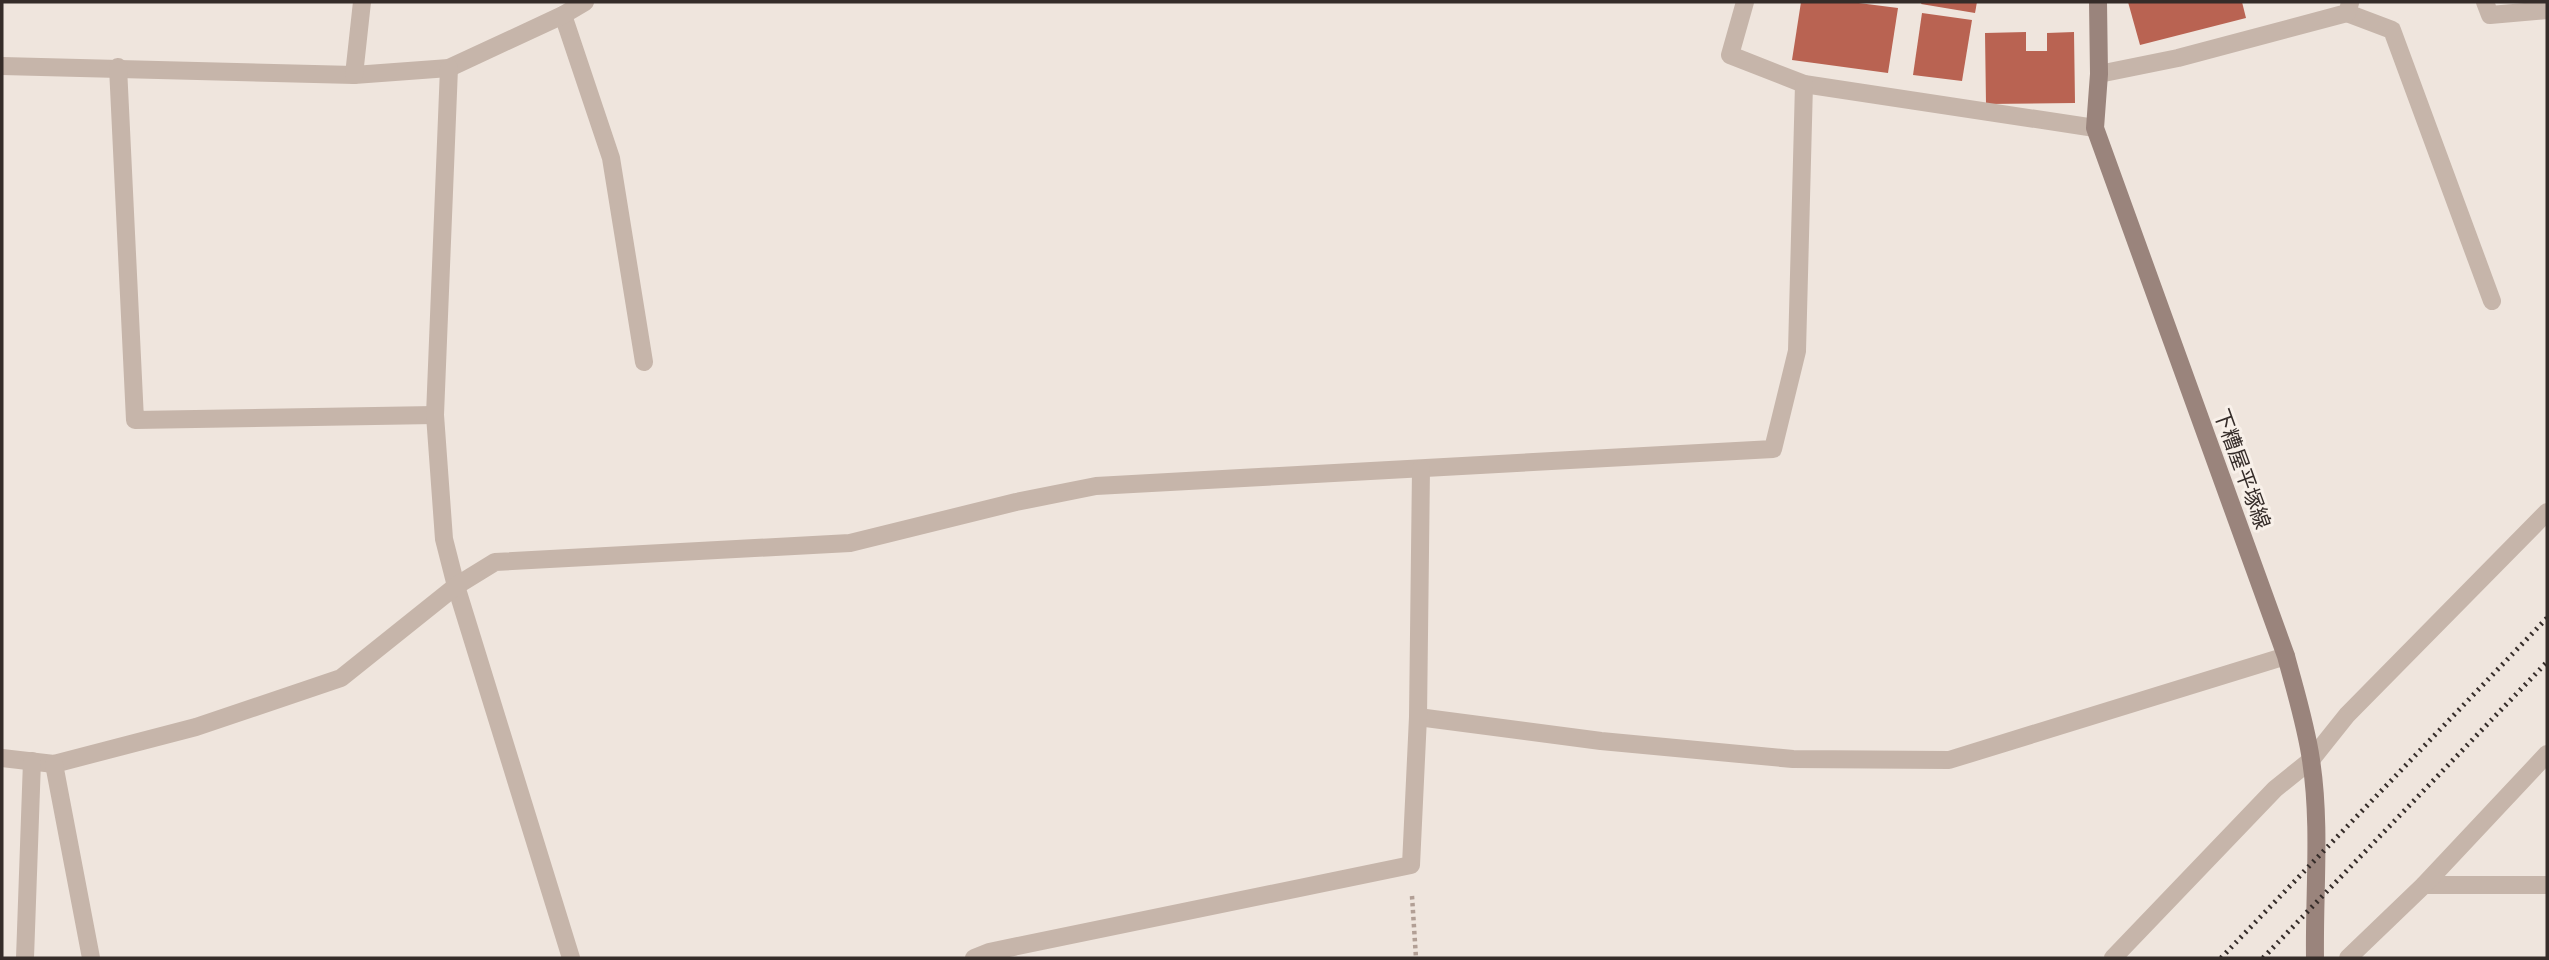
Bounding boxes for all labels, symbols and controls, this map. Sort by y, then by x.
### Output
street label: 下糟屋平塚線 [2209,405,2276,532]

